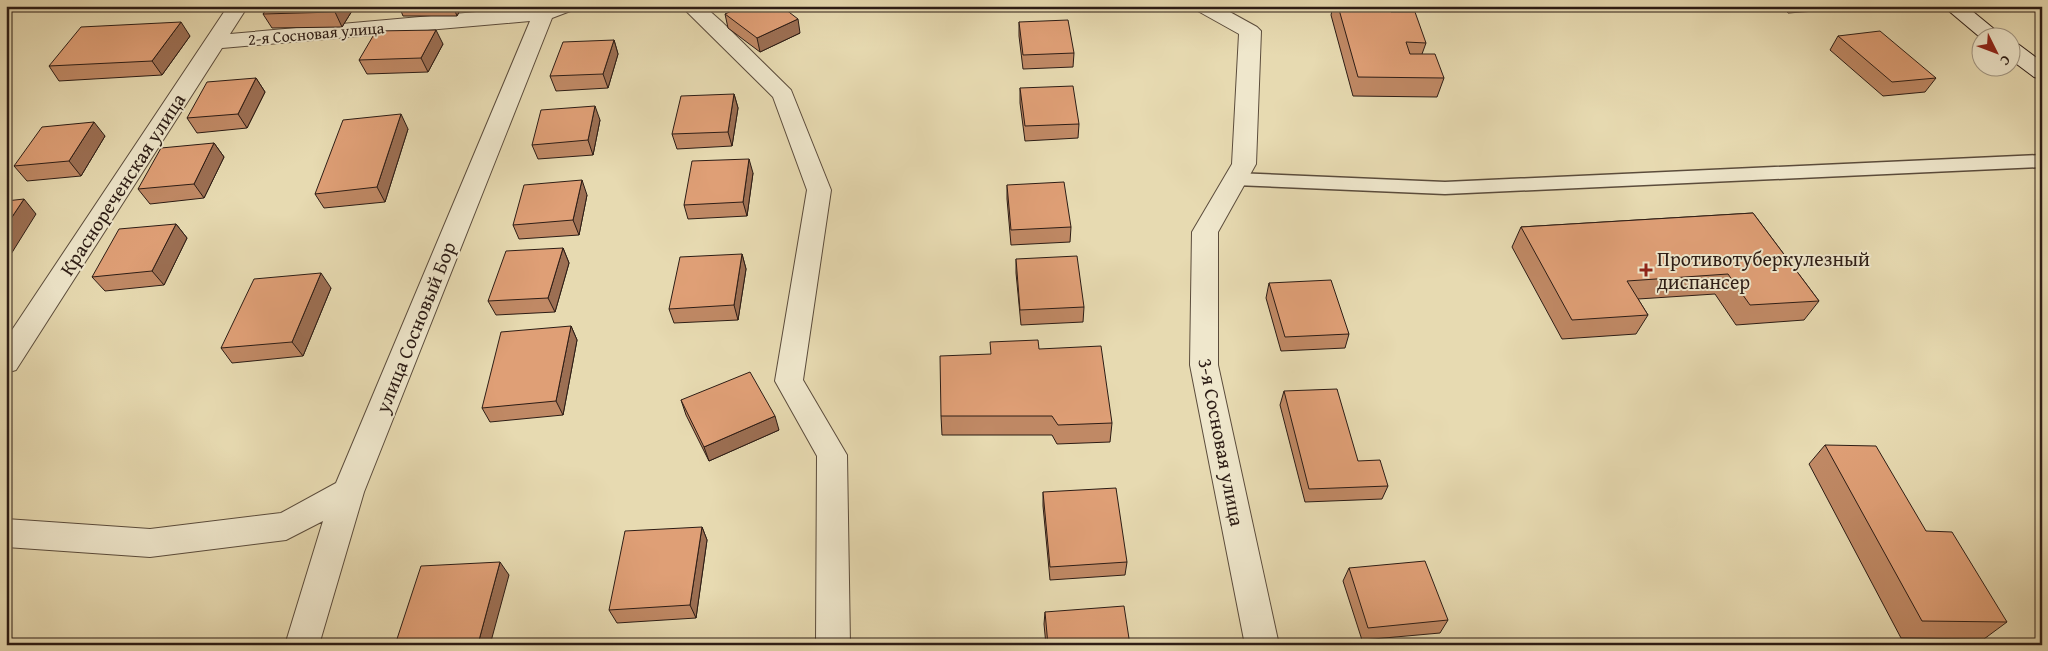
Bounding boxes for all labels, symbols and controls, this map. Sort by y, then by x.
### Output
street label: 2-я Сосновая улица [247,15,385,51]
north arrow [1970,28,2020,78]
text: С [1996,51,2016,70]
street label: Краснореченская улица [52,87,192,281]
street label: улица Сосновый Бор [367,237,463,418]
place label: Противотуберкулезный диспансер [1657,244,1870,296]
marker: Противотуберкулезный диспансер [1639,263,1653,277]
street label: 3-я Сосновая улица [1191,356,1253,529]

